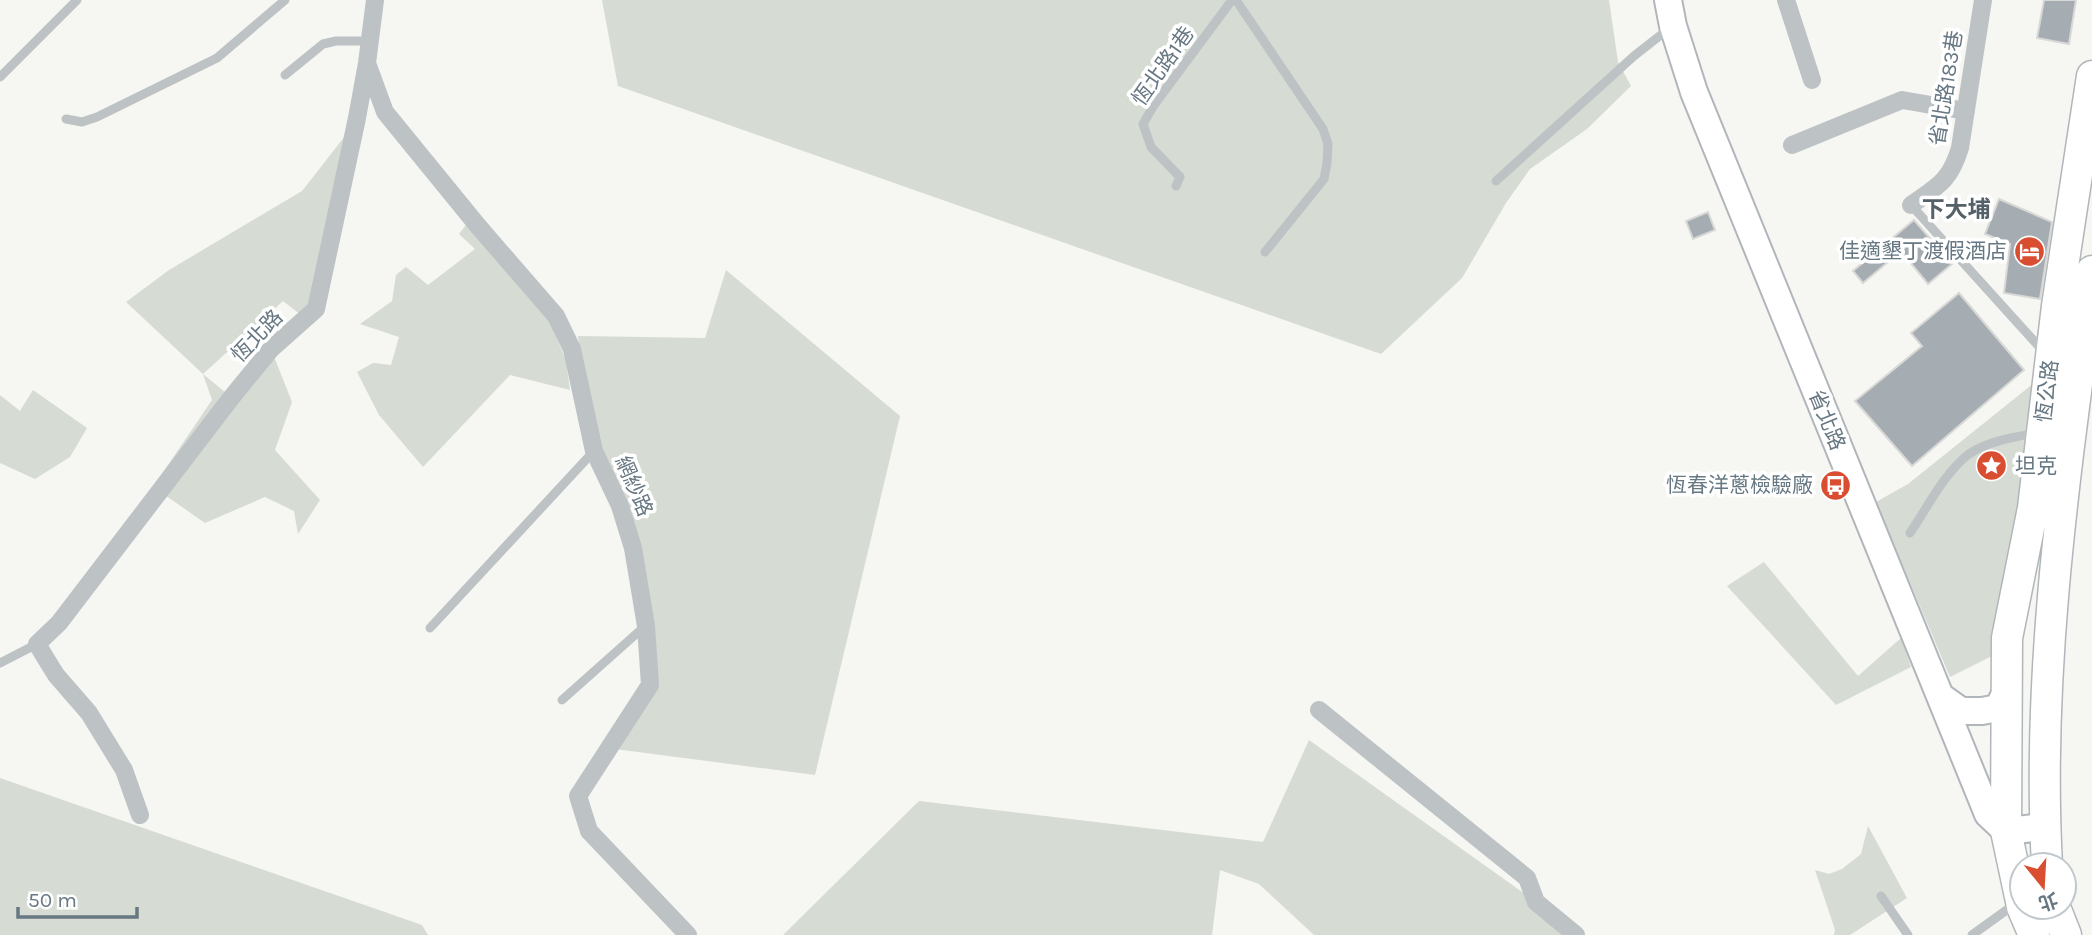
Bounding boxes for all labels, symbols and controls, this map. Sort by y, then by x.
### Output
street label: 恆北路1巷 [1127,22,1199,110]
street label: 省北路183巷 [1925,29,1967,147]
district label: 下大埔 [1922,196,1991,223]
hotel icon: 佳適墾丁渡假酒店 [2013,234,2047,268]
place label: 佳適墾丁渡假酒店 [1839,239,2007,263]
street label: 恆北路 [226,305,288,367]
street label: 恆公路 [2031,358,2063,424]
street label: 省北路 [1804,386,1850,454]
place icon: 坦克 [1975,449,2009,483]
street label: 網紗路 [611,452,657,520]
place label: 坦克 [2015,454,2057,478]
bus stop icon: 恆春洋蔥檢驗廠 [1819,468,1853,502]
place label: 恆春洋蔥檢驗廠 [1666,473,1813,497]
north arrow [2008,851,2078,921]
scale bar [18,876,136,920]
text: 50 m [28,888,77,912]
text: 北 [2036,888,2060,915]

